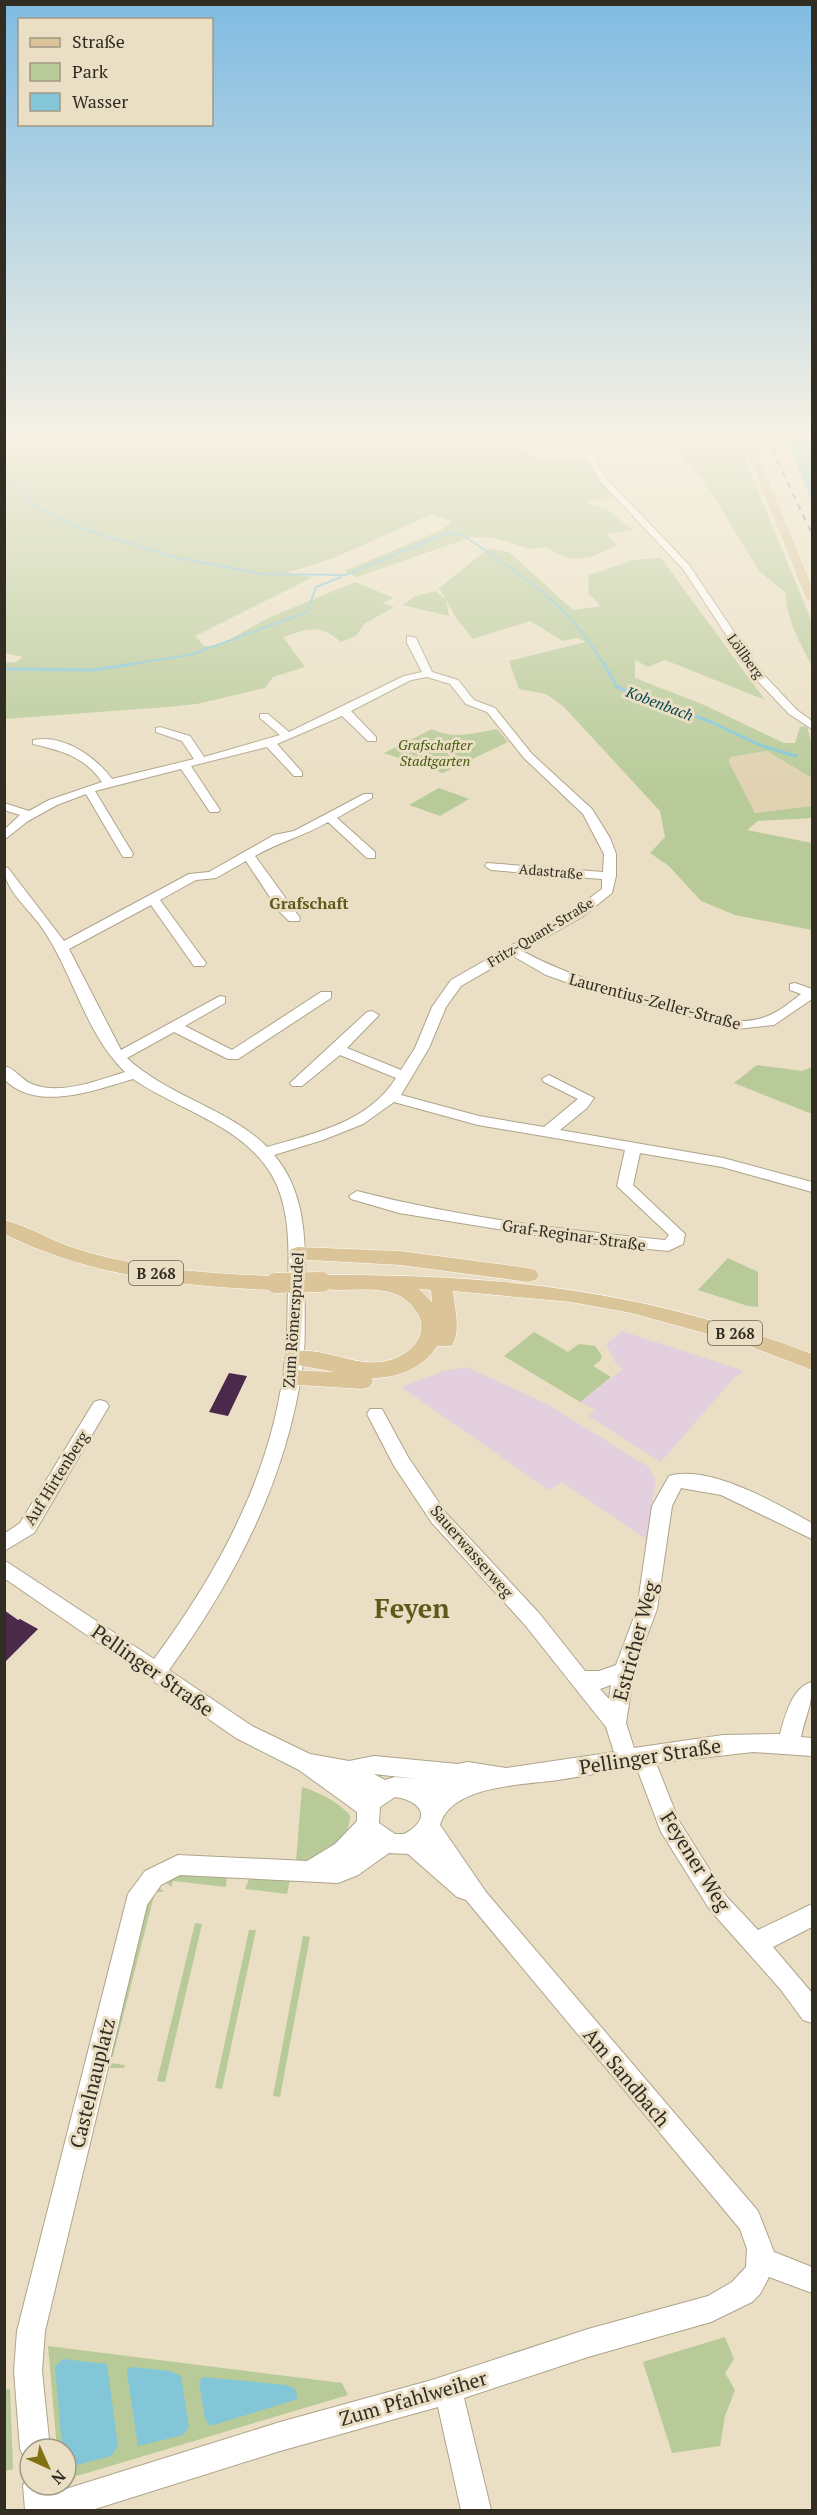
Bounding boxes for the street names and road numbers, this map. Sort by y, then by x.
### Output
street label: Löllberg [723,630,769,683]
street label: Adastraße [518,859,584,883]
street label: Fritz-Quant-Straße [483,893,597,971]
street label: Laurentius-Zeller-Straße [567,967,743,1035]
street label: Graf-Reginar-Straße [501,1214,647,1256]
street label: Zum Römersprudel [277,1251,309,1389]
road number: B 268 [129,1261,183,1285]
road number: B 268 [708,1321,762,1345]
street label: Auf Hirtenberg [18,1426,94,1529]
street label: Sauerwasserweg [426,1500,519,1602]
street label: Estricher Weg [606,1578,664,1704]
street label: Pellinger Straße [87,1618,219,1722]
street label: Pellinger Straße [577,1731,723,1781]
street label: Feyener Weg [655,1806,738,1916]
street label: Castelnauplatz [63,2015,121,2151]
street label: Am Sandbach [578,2022,677,2132]
street label: Zum Pfahlweiher [336,2364,490,2432]

